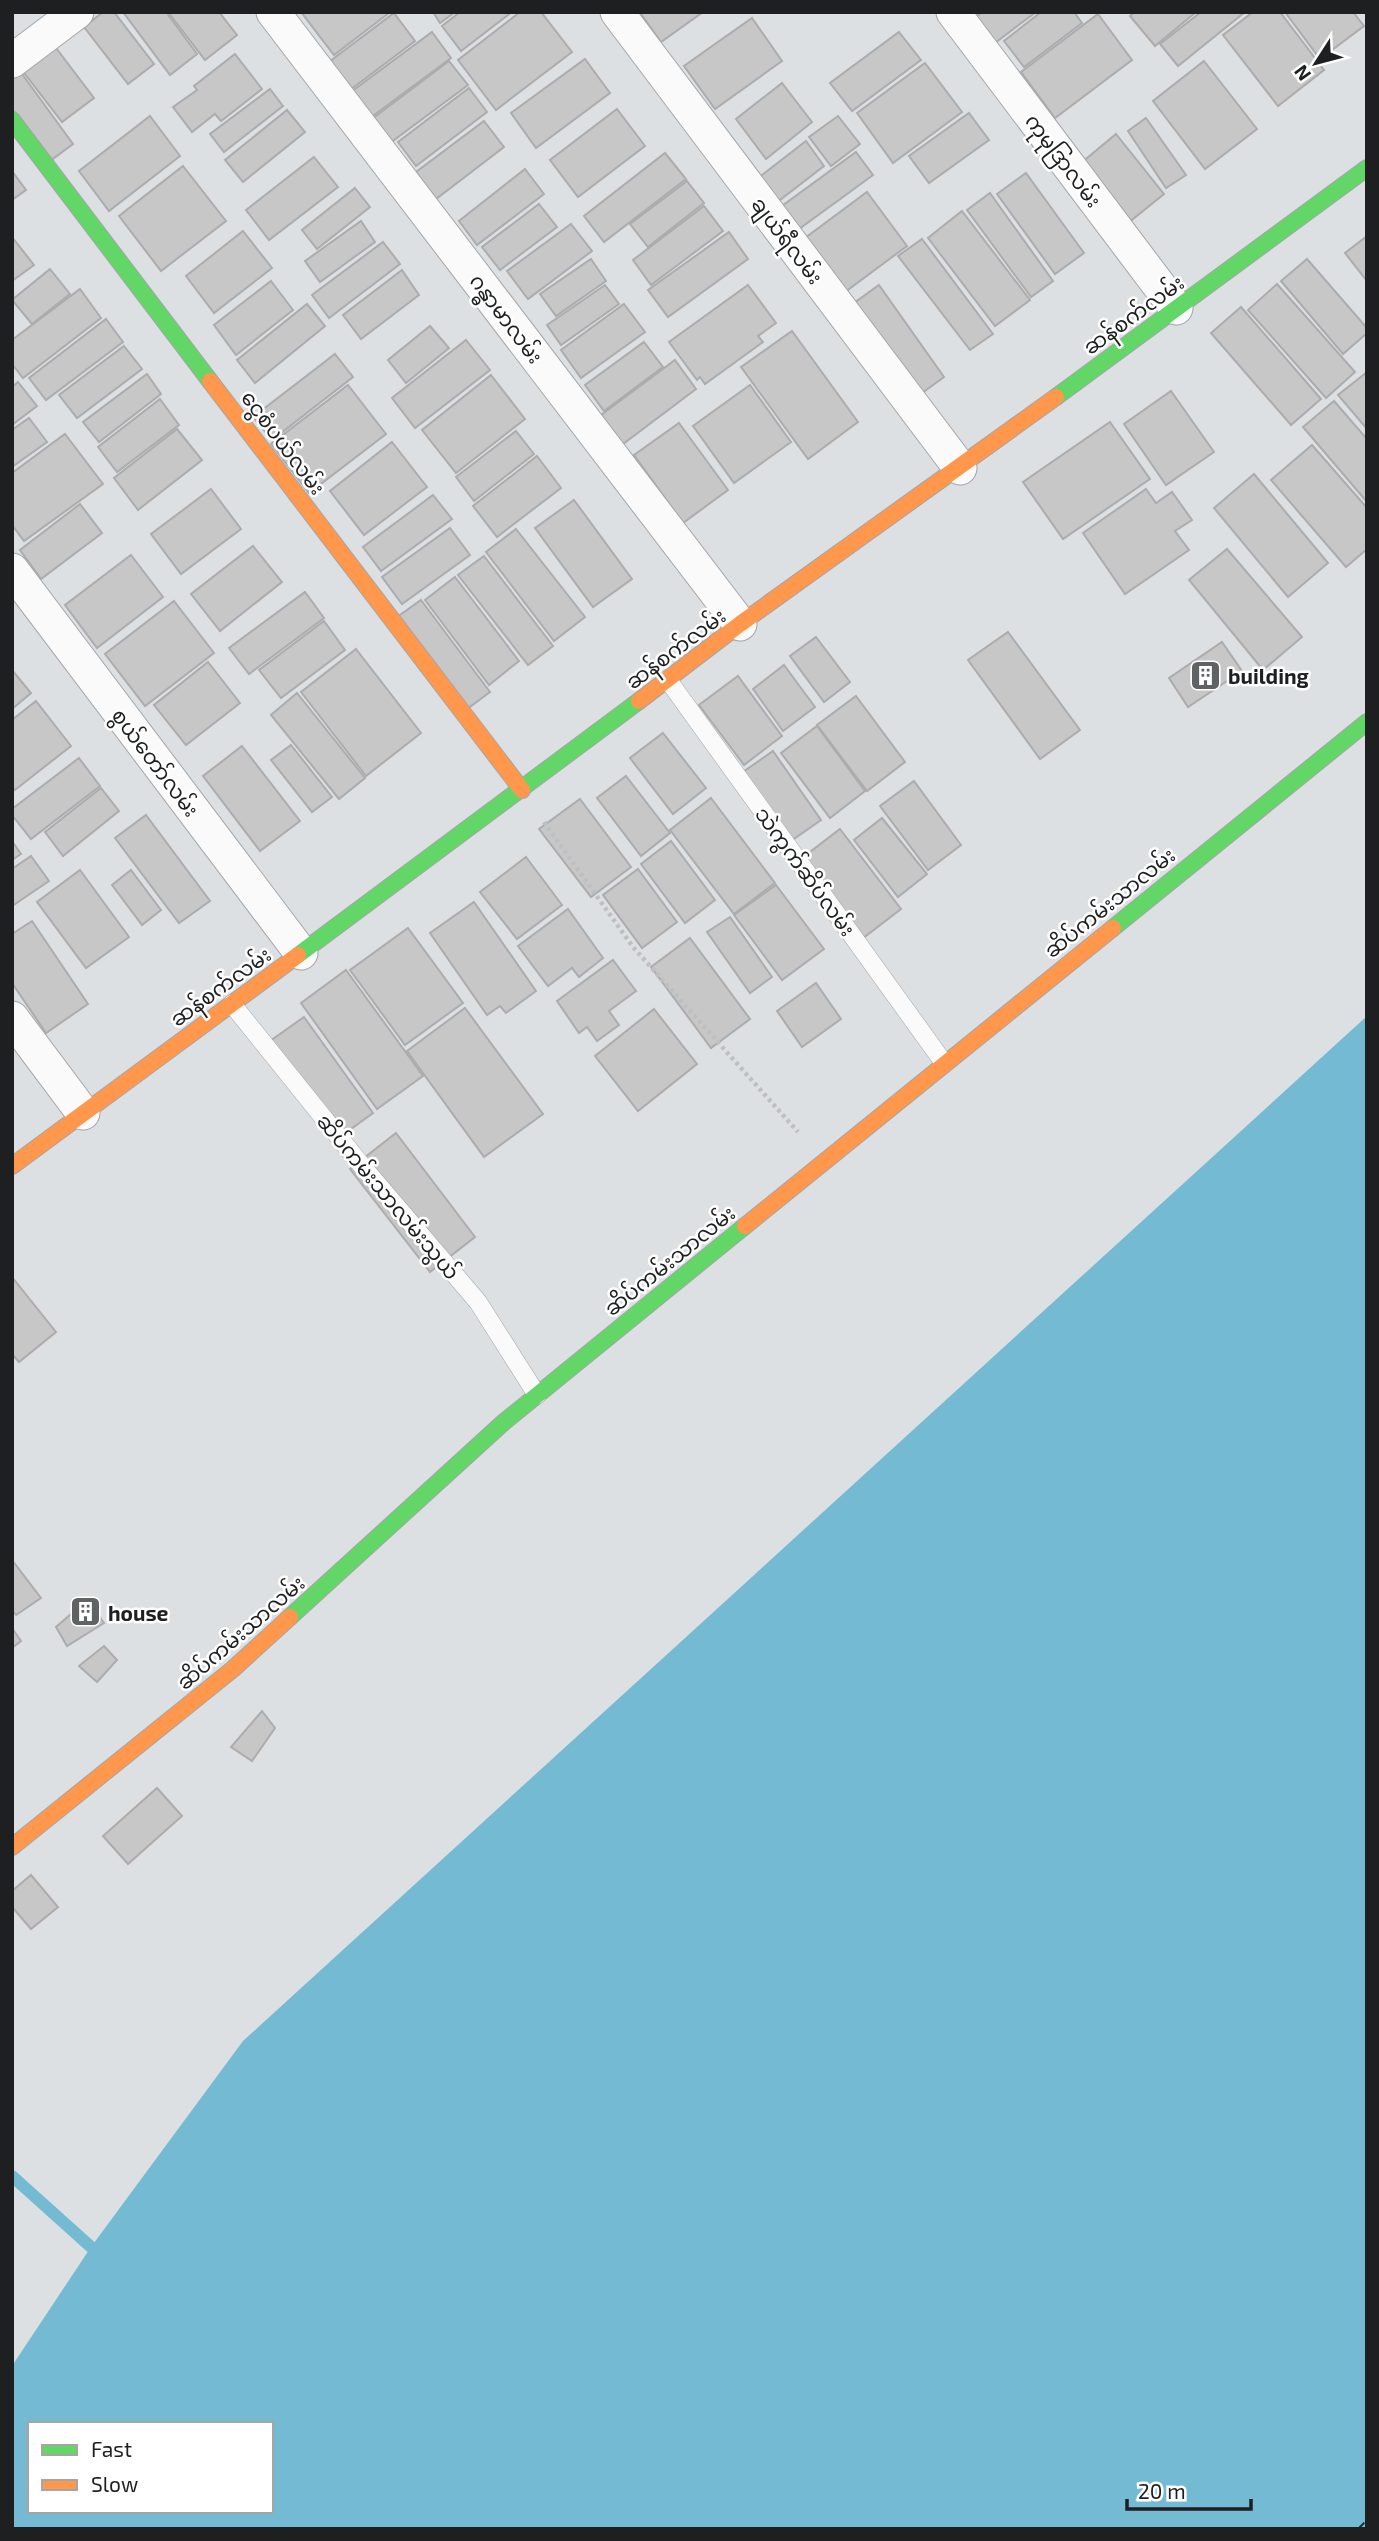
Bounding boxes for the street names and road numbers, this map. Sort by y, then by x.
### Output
street label: ကုမုဒြာလမ်း [1016,107,1109,215]
street label: ချယ်ရီလမ်း [741,190,831,293]
street label: ဂန္ဓာမာလမ်း [460,267,550,372]
street label: ဆန်စက်လမ်း [1077,267,1192,364]
street label: ငွေစံပယ်လမ်း [233,384,333,502]
street label: ဆန်စက်လမ်း [619,601,733,698]
street label: စွယ်တော်လမ်း [103,702,206,824]
street label: သဲကွက်ဆိပ်လမ်း [747,800,863,944]
street label: ဆိပ်ကမ်းသာလမ်း [1037,840,1180,962]
street label: ဆန်စက်လမ်း [164,939,279,1036]
street label: ဆိပ်ကမ်းသာလမ်းသွယ် [309,1107,467,1287]
street label: ဆိပ်ကမ်းသာလမ်း [597,1198,740,1320]
street label: ဆိပ်ကမ်းသာလမ်း [170,1568,309,1694]

